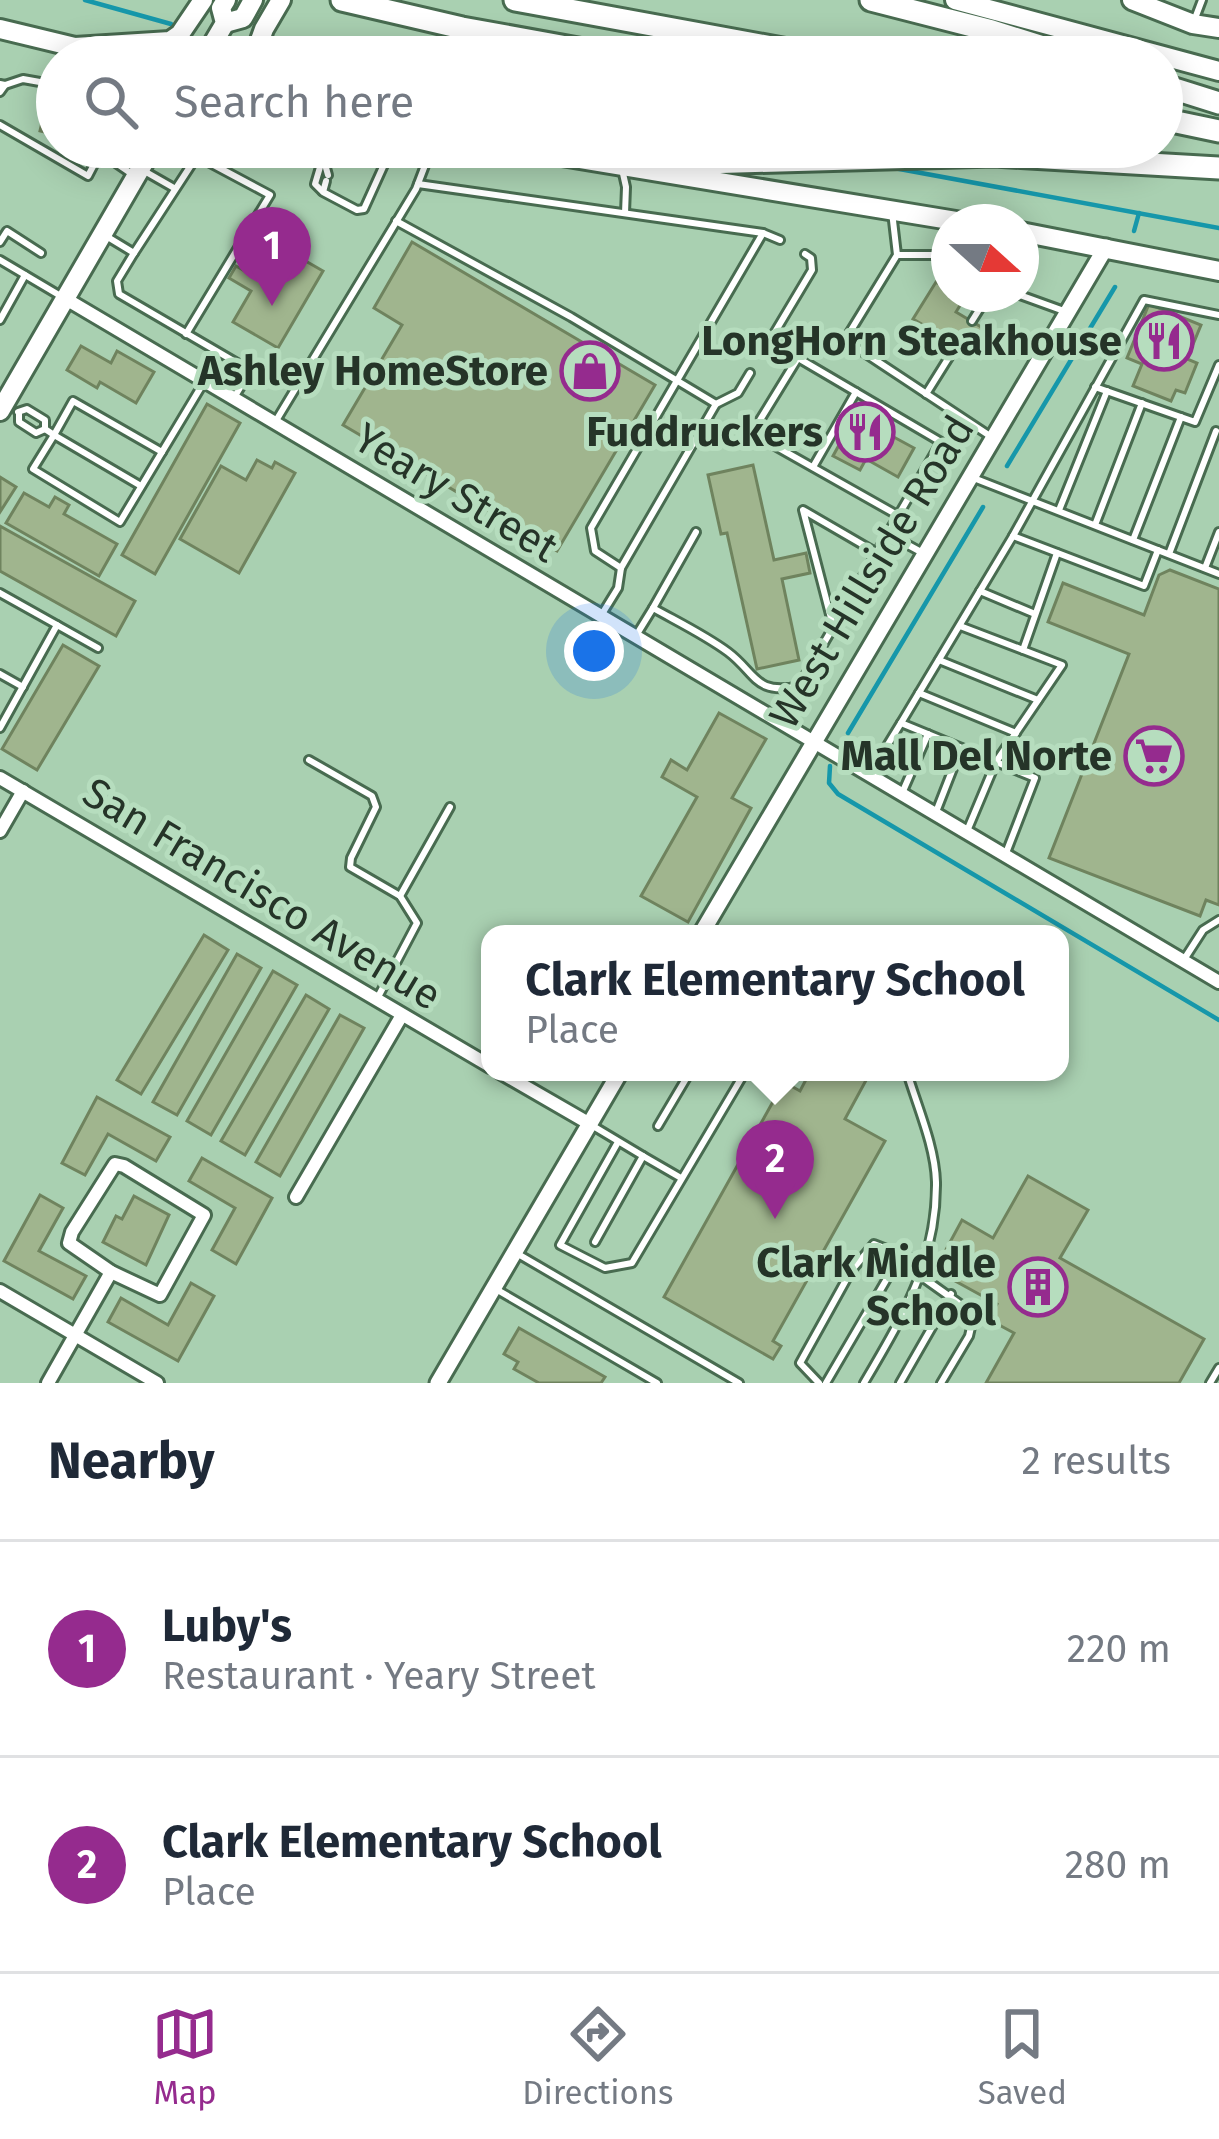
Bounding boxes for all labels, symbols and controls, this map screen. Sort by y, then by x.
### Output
search box [36,36,1183,168]
icon: search [78,69,144,135]
text: Search here [174,75,414,129]
north arrow [931,204,1039,312]
pin: 1 [233,207,311,306]
restaurant icon: LongHorn Steakhouse [1133,310,1195,372]
place label: LongHorn Steakhouse [701,316,1122,366]
shop icon: Ashley HomeStore [559,340,621,402]
place label: Ashley HomeStore [197,346,548,396]
restaurant icon: Fuddruckers [834,401,896,463]
place label: Fuddruckers [586,407,823,457]
street label: West Hillside Road [759,407,985,737]
street label: Yeary Street [345,413,567,574]
your location [564,621,624,681]
supermarket icon: Mall Del Norte [1123,725,1185,787]
place label: Mall Del Norte [841,731,1112,781]
street label: San Francisco Avenue [74,767,450,1021]
popup [481,925,1069,1081]
text: Clark Elementary School [525,953,1025,1007]
text: Place [525,1007,619,1053]
pin: 2 [736,1120,814,1219]
place label: Clark Middle School [756,1238,997,1336]
building icon: Clark Middle School [1007,1256,1069,1318]
text: Nearby [48,1430,214,1492]
text: 2 results [1022,1438,1171,1484]
text: Luby's [162,1599,292,1653]
text: 1 [78,1626,96,1672]
text: 220 m [1067,1626,1171,1672]
text: Restaurant · Yeary Street [162,1653,596,1699]
text: Clark Elementary School [162,1815,662,1869]
text: 2 [77,1842,97,1888]
text: 280 m [1065,1842,1171,1888]
text: Place [162,1869,256,1915]
tab: Map [152,2001,218,2113]
tab: Directions [522,2001,674,2113]
tab: Saved [978,2001,1067,2113]

